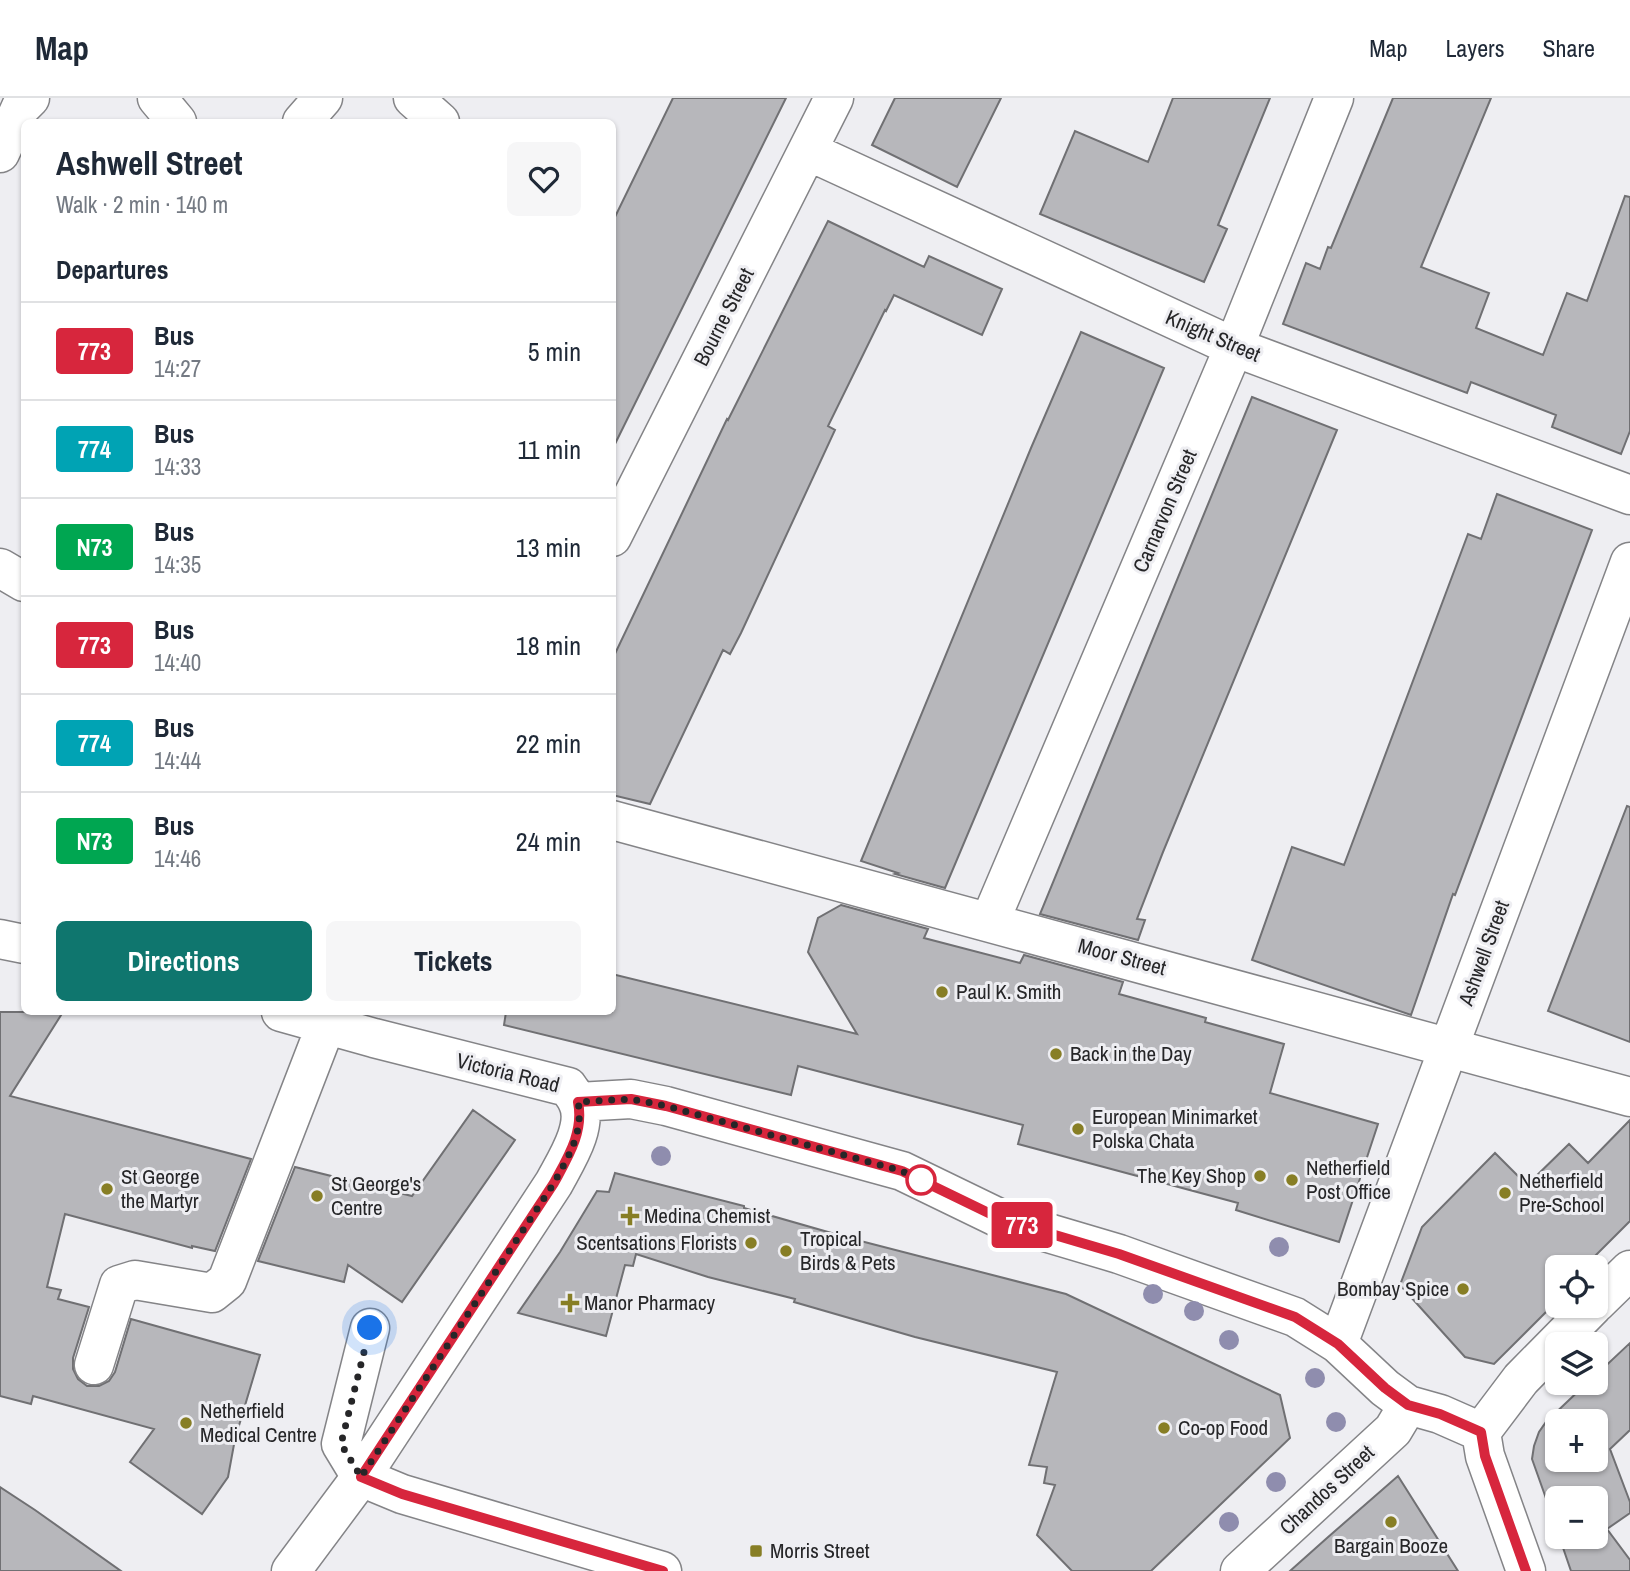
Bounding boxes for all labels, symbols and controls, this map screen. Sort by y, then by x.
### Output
text: Map [35,26,89,70]
text: Map [1369,32,1407,64]
text: Layers [1445,32,1504,64]
text: Share [1542,32,1595,64]
text: Ashwell Street [56,141,242,185]
button: heart [507,142,581,216]
text: Walk · 2 min · 140 m [56,189,228,220]
text: Departures [56,252,169,287]
street label: Bourne Street [687,263,761,371]
street label: Knight Street [1161,303,1265,369]
text: Bus [154,318,194,353]
text: 5 min [528,334,581,369]
text: 773 [78,335,111,367]
text: 14:27 [154,353,201,384]
text: Bus [154,416,194,451]
text: 11 min [517,432,581,467]
text: 774 [78,433,111,465]
street label: Carnarvon Street [1126,445,1204,577]
text: 14:33 [154,451,201,482]
text: Bus [154,514,194,549]
text: 13 min [516,530,581,565]
text: N73 [76,531,113,563]
text: 14:35 [154,549,201,580]
text: Bus [154,612,194,647]
text: 18 min [516,628,581,663]
text: 773 [78,629,111,661]
text: 14:40 [154,647,201,678]
text: Bus [154,710,194,745]
text: 22 min [516,726,581,761]
text: 774 [78,727,111,759]
text: 14:44 [154,745,201,776]
text: Bus [154,808,194,843]
text: 24 min [516,824,581,859]
text: N73 [76,825,113,857]
text: 14:46 [154,843,201,874]
street label: Ashwell Street [1451,896,1516,1010]
button: Directions [56,921,312,1001]
button: Tickets [326,921,581,1001]
street label: Moor Street [1075,931,1170,982]
place label: Paul K. Smith [956,977,1061,1006]
marker: Paul K. Smith [934,984,950,1000]
place label: Back in the Day [1070,1039,1192,1068]
street label: Victoria Road [454,1046,563,1099]
marker: Back in the Day [1048,1046,1064,1062]
place label: European Minimarket Polska Chata [1092,1102,1258,1155]
marker: European Minimarket Polska Chata [1070,1121,1086,1137]
place label: Netherfield Post Office [1306,1153,1391,1206]
place label: The Key Shop [1137,1161,1246,1190]
place label: St George the Martyr [121,1162,200,1215]
unlabelled marker [906,1165,936,1195]
place label: Netherfield Pre-School [1519,1166,1604,1219]
marker: The Key Shop [1252,1168,1268,1184]
place label: St George's Centre [331,1169,421,1222]
marker: Netherfield Post Office [1284,1172,1300,1188]
marker: St George the Martyr [99,1181,115,1197]
marker: Netherfield Pre-School [1497,1185,1513,1201]
marker: St George's Centre [309,1188,325,1204]
place label: Medina Chemist [644,1201,771,1230]
line badge: 773 [982,1202,1062,1248]
marker: Medina Chemist [622,1208,638,1224]
text: 773 [1006,1209,1038,1241]
place label: Tropical Birds & Pets [800,1224,896,1277]
place label: Scentsations Florists [576,1228,737,1257]
marker: Scentsations Florists [743,1235,759,1251]
marker: Tropical Birds & Pets [778,1243,794,1259]
map controls [1545,1255,1608,1549]
button: locate [1545,1255,1608,1318]
place label: Bombay Spice [1337,1274,1449,1303]
marker: Bombay Spice [1455,1281,1471,1297]
place label: Manor Pharmacy [584,1288,715,1317]
marker: Manor Pharmacy [562,1295,578,1311]
your location [352,1310,387,1345]
button: layers [1545,1332,1608,1395]
place label: Netherfield Medical Centre [200,1396,317,1449]
button: + [1545,1409,1608,1472]
place label: Co-op Food [1178,1413,1268,1442]
marker: Netherfield Medical Centre [178,1415,194,1431]
marker: Co-op Food [1156,1420,1172,1436]
street label: Chandos Street [1273,1438,1380,1541]
button: − [1545,1486,1608,1549]
marker: Bargain Booze [1383,1514,1399,1530]
place label: Bargain Booze [1334,1531,1448,1560]
place label: Morris Street [770,1536,870,1565]
marker: Morris Street [748,1543,764,1559]

